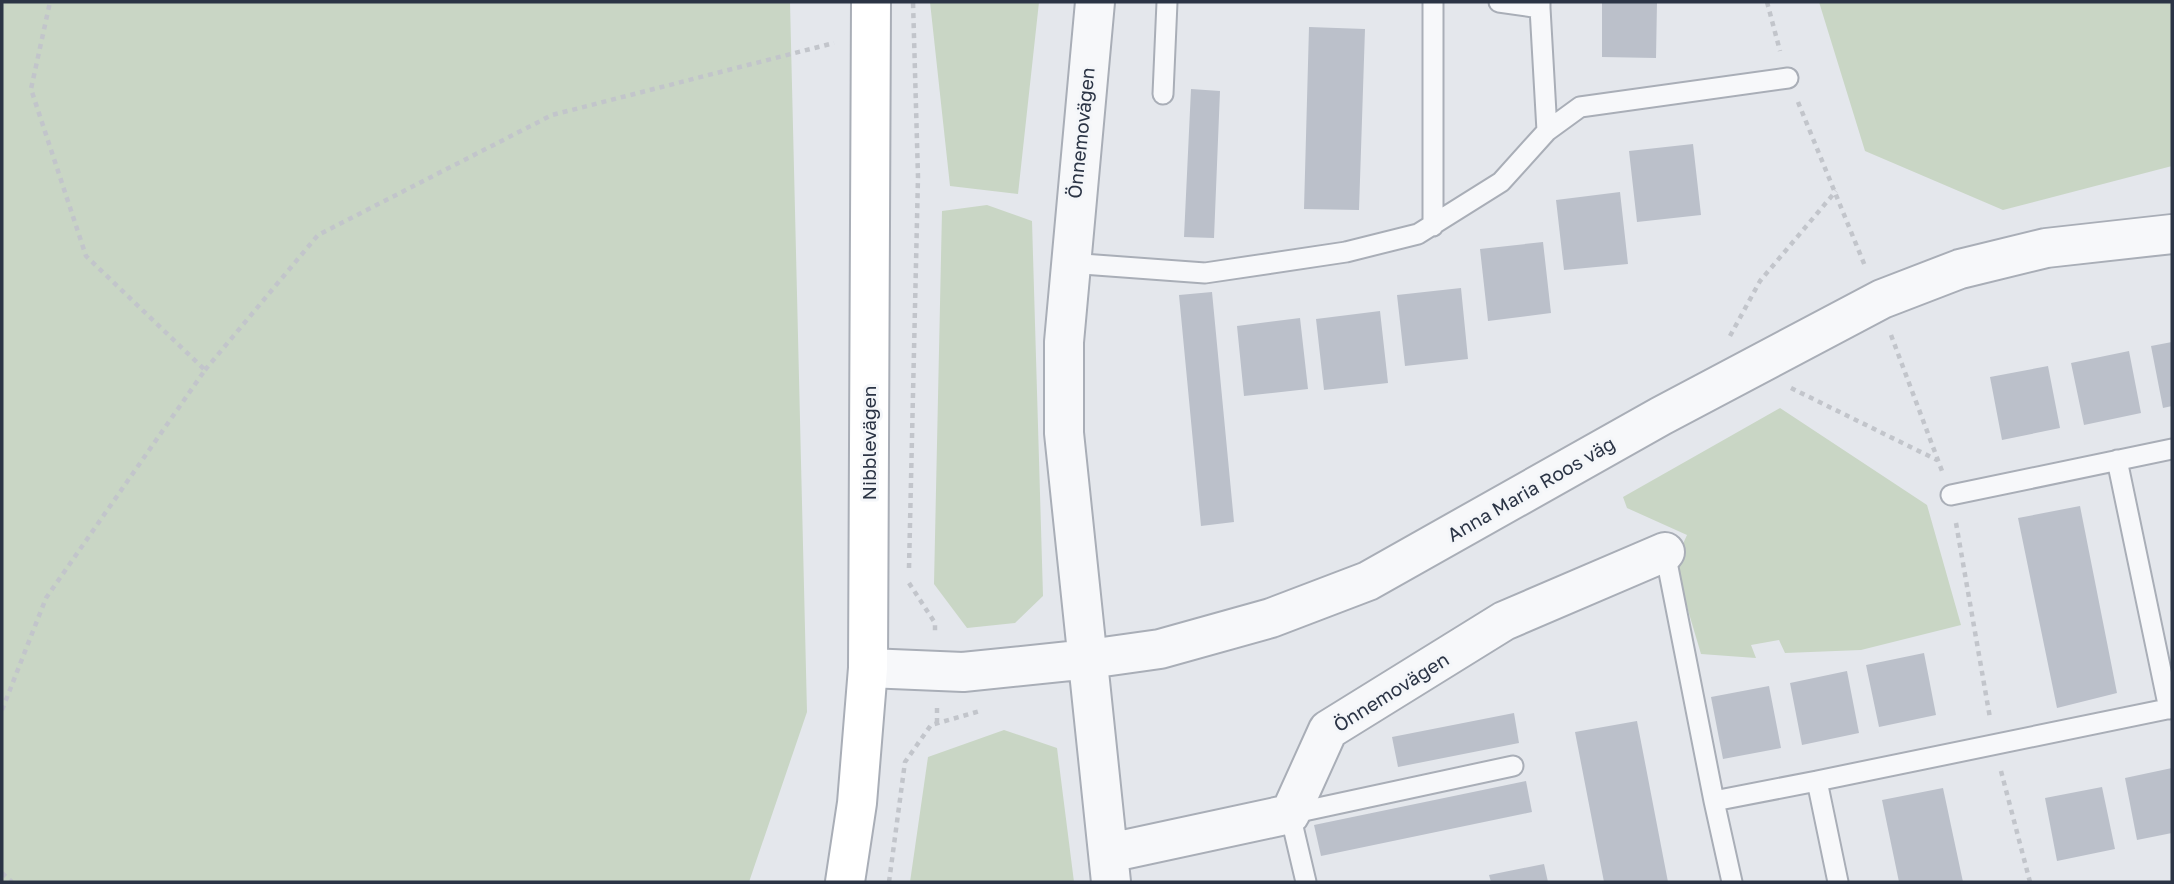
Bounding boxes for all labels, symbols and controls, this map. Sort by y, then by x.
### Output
street label: Önnemovägen [1062,66,1099,200]
street label: Nibblevägen [857,386,880,500]
street label: Anna Maria Roos väg [1443,431,1619,546]
street label: Önnemovägen [1329,647,1453,736]

